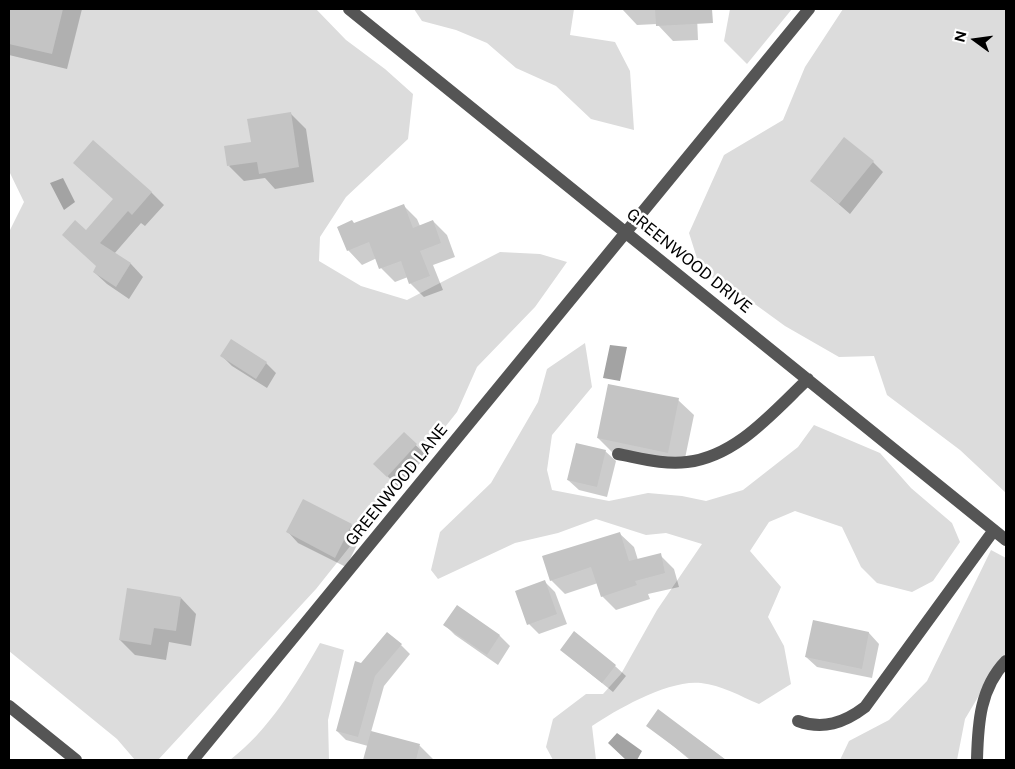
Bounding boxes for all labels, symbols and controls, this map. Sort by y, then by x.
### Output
north arrow [950,15,1000,65]
text: N [951,29,970,44]
street label: GREENWOOD DRIVE [623,205,755,317]
street label: GREENWOOD LANE [342,420,452,550]

